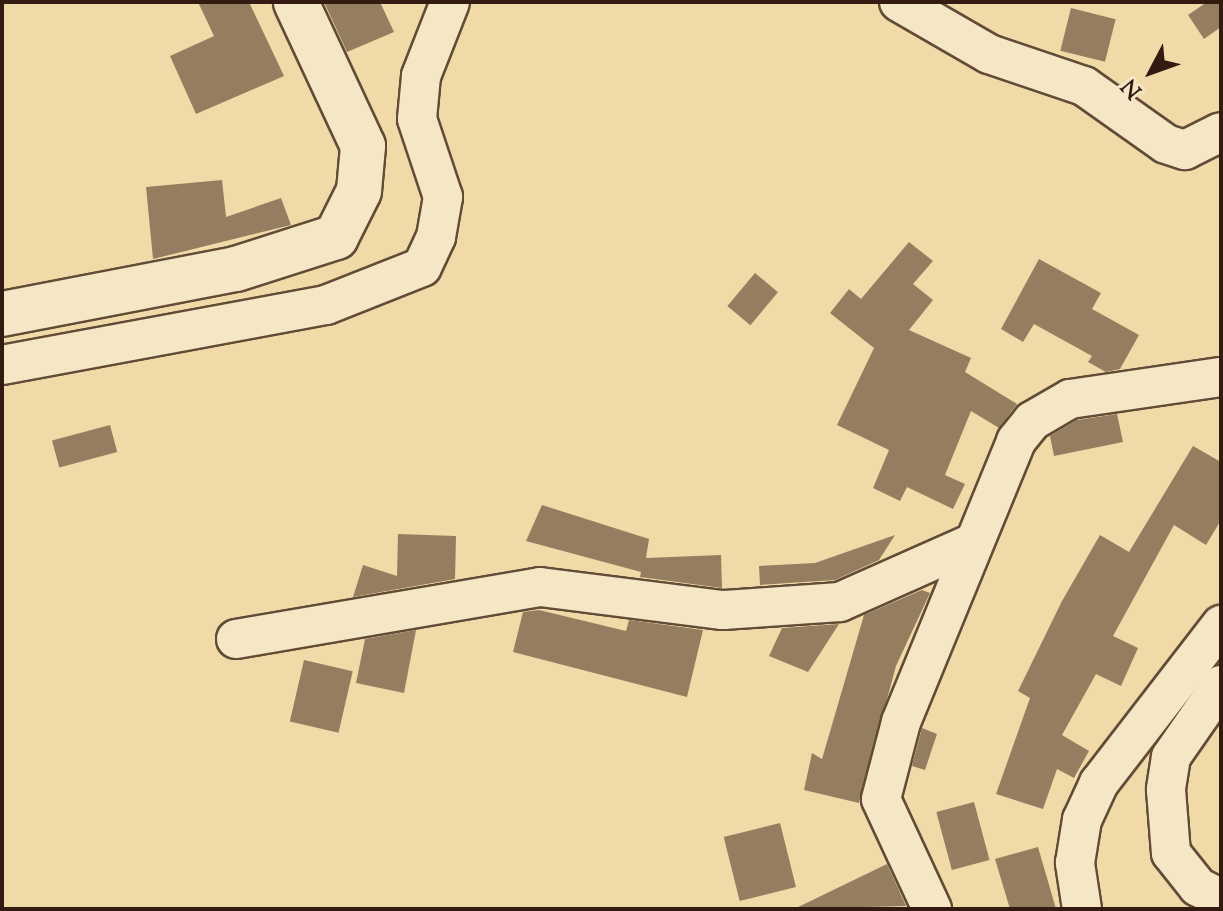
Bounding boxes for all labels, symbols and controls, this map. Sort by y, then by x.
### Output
north arrow [1111,32,1191,112]
text: N [1115,71,1151,105]

